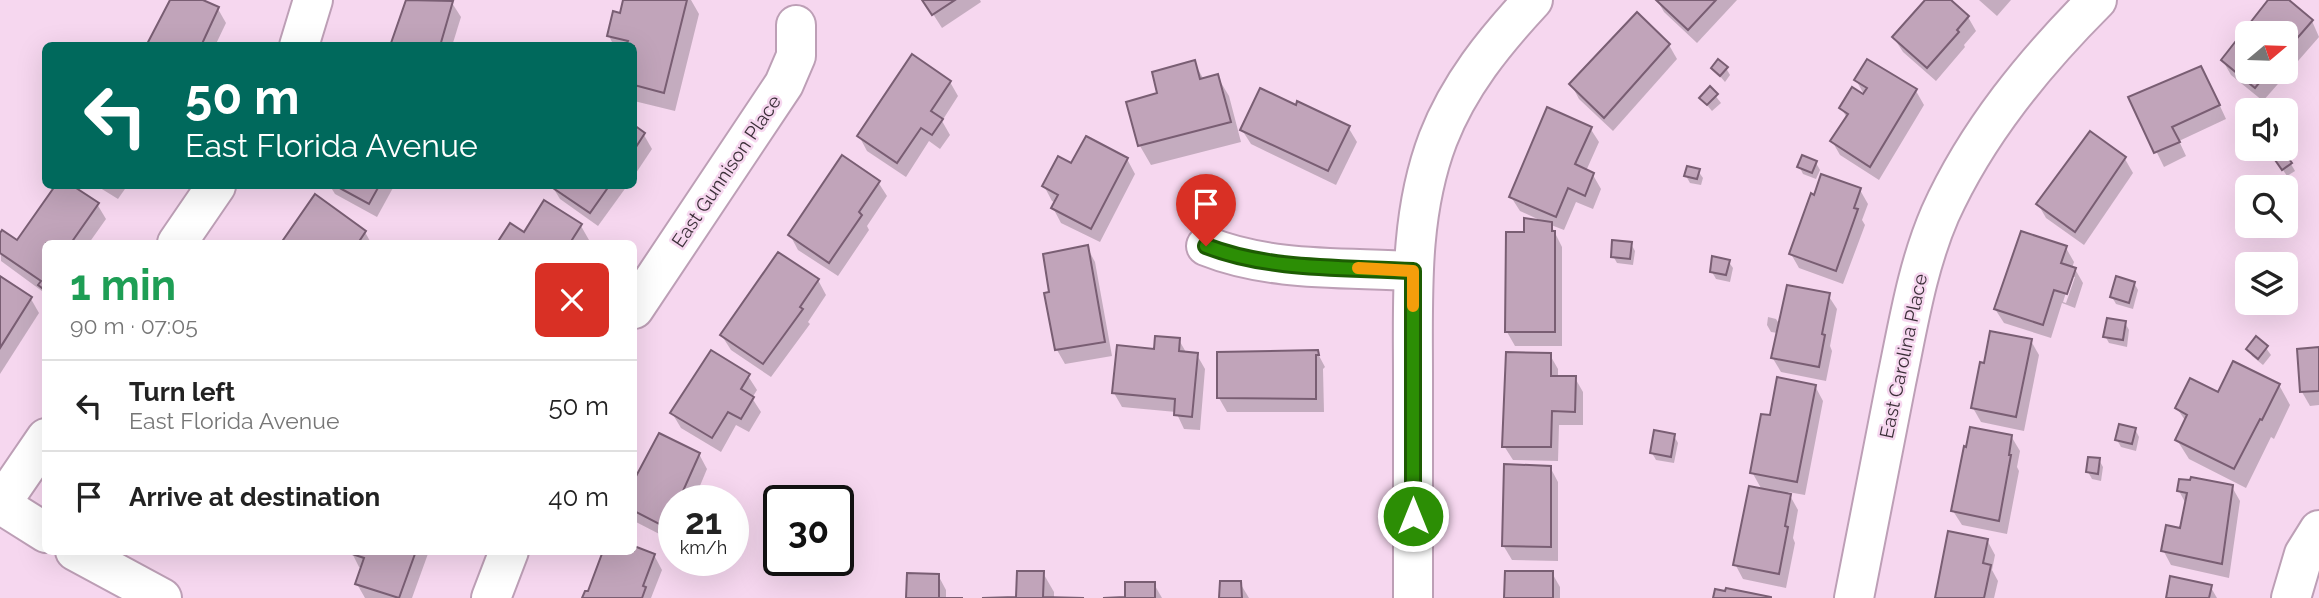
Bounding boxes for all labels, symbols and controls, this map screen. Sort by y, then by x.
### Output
north arrow [2235,21,2298,84]
map controls [2235,21,2298,315]
text: 50 m [185,68,300,125]
icon: left [70,70,161,161]
street label: East Gunnison Place [667,91,785,251]
button: sound [2235,98,2298,161]
text: East Florida Avenue [185,127,478,164]
pin [1176,174,1236,246]
button: search [2235,175,2298,238]
icon: arrive [1187,185,1225,223]
button: layers [2235,252,2298,315]
text: 1 min [70,261,176,310]
button: close [535,263,609,337]
street label: East Carolina Place [1875,272,1931,440]
text: 90 m · 07:05 [70,312,198,339]
text: Turn left [129,377,235,407]
icon: left [70,387,108,425]
text: 50 m [548,391,609,421]
text: East Florida Avenue [129,407,339,434]
icon: arrive [70,478,108,516]
position arrow [1376,479,1450,553]
text: Arrive at destination [129,482,380,512]
text: 40 m [548,482,609,512]
speed limit sign: 30 [763,485,854,576]
text: 21 [685,501,722,542]
text: km/h [680,537,727,558]

